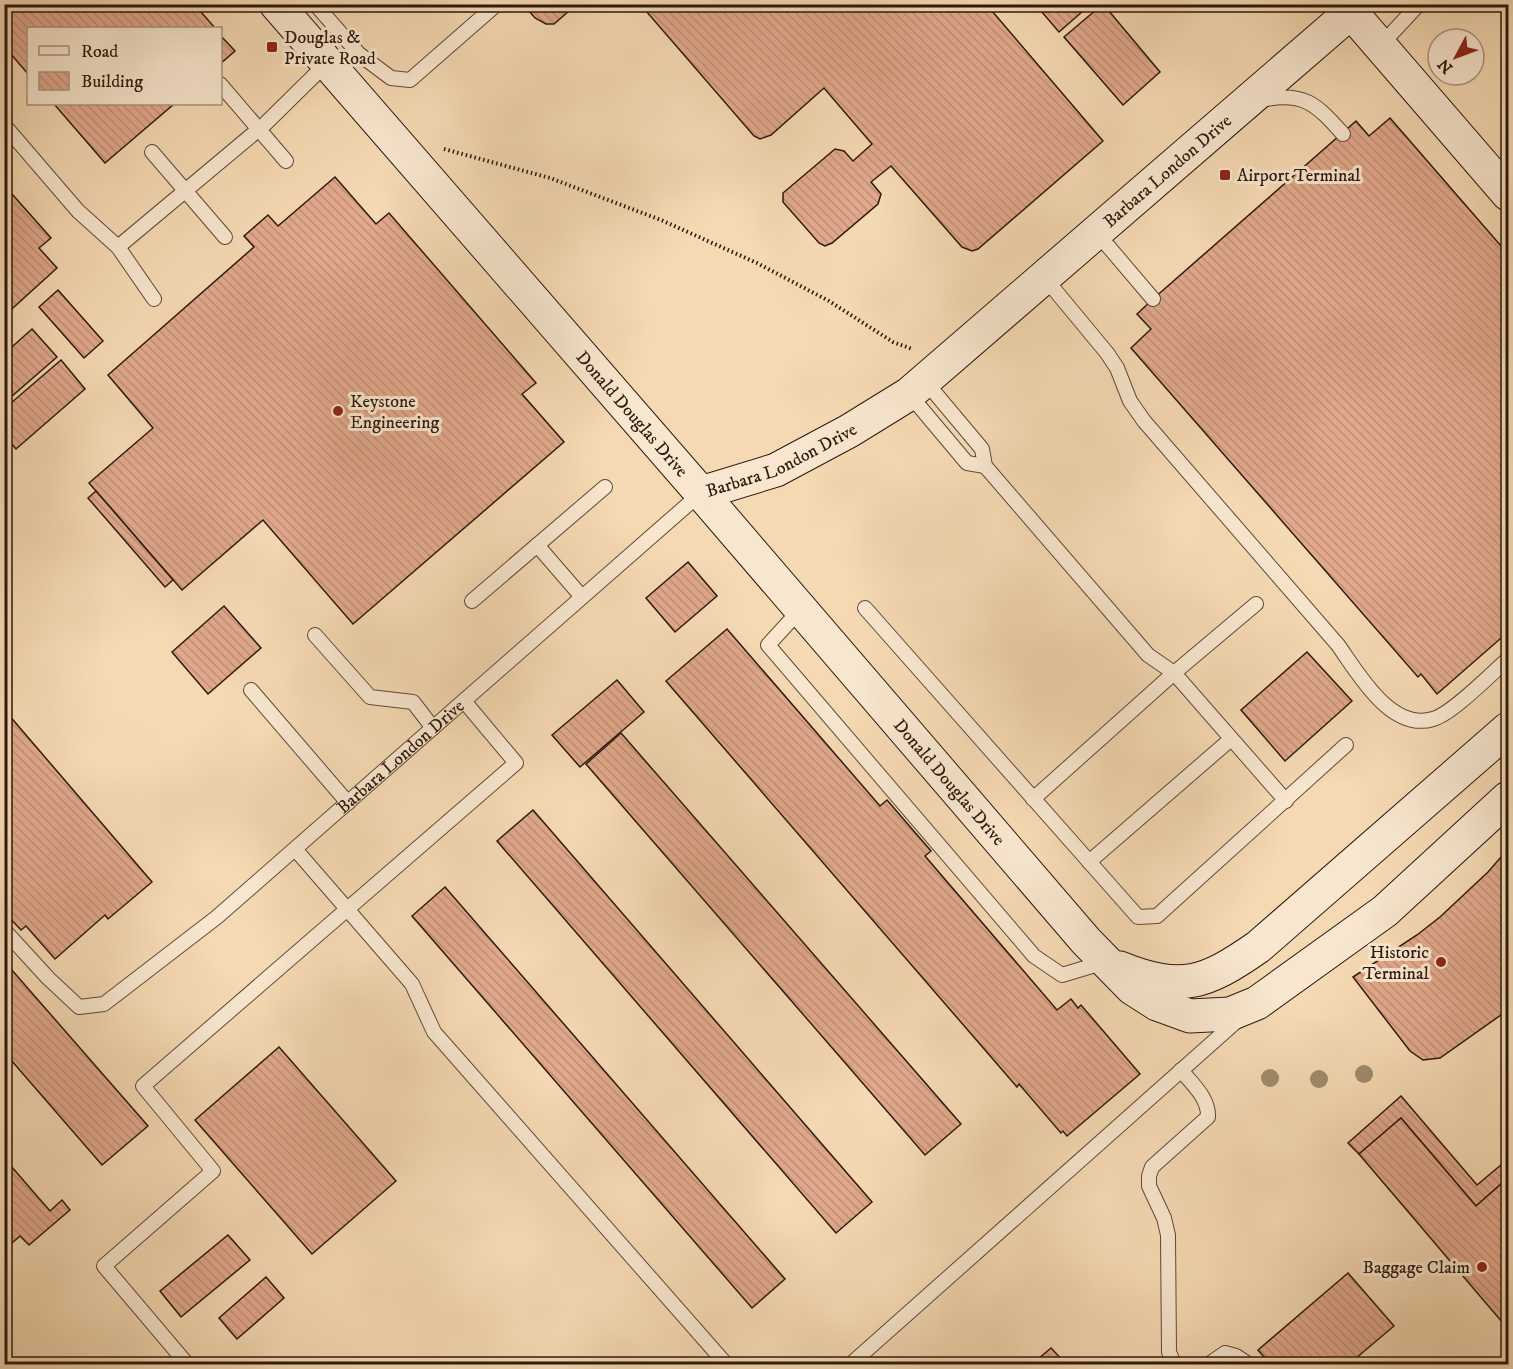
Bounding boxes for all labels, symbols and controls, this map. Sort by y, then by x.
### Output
legend [27,27,222,105]
place label: Douglas & Private Road [284,27,376,70]
north arrow [1426,27,1486,87]
marker: Douglas & Private Road [265,40,279,54]
text: Road [81,41,118,63]
text: N [1434,55,1457,78]
text: Building [81,71,143,93]
street label: Barbara London Drive [1099,110,1236,233]
place label: Airport Terminal [1237,165,1361,187]
marker: Airport Terminal [1218,168,1232,182]
street label: Donald Douglas Drive [571,347,692,482]
place label: Keystone Engineering [350,391,440,434]
marker: Keystone Engineering [331,404,345,418]
street label: Barbara London Drive [704,419,861,503]
street label: Barbara London Drive [333,695,469,819]
street label: Donald Douglas Drive [888,715,1009,851]
place label: Historic Terminal [1362,942,1430,985]
marker: Historic Terminal [1434,955,1448,969]
place label: Baggage Claim [1363,1257,1470,1279]
marker: Baggage Claim [1475,1260,1489,1274]

